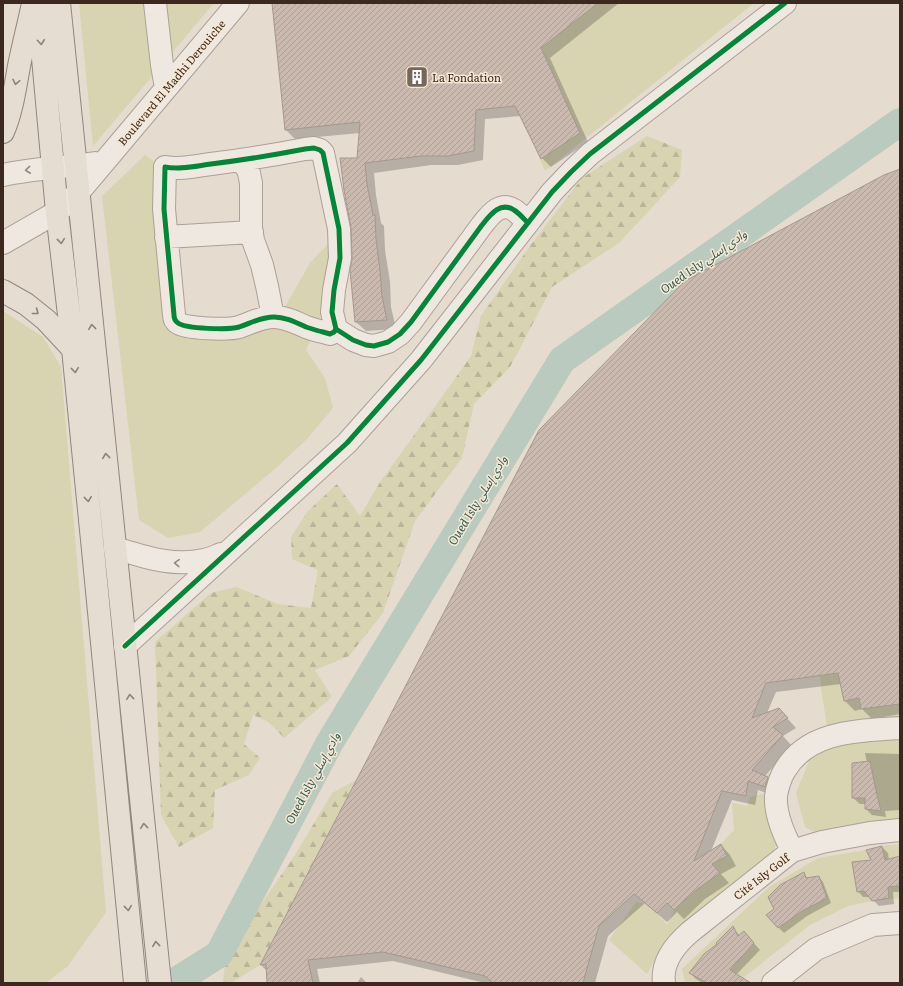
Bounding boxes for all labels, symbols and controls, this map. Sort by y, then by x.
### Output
street label: Boulevard El Madhi Derouiche [114,15,229,148]
one-way arrow [37,39,46,45]
building icon: La Fondation [404,64,430,90]
place label: La Fondation [432,69,501,85]
one-way arrow [12,79,21,85]
one-way arrow [25,165,31,174]
water label: Oued Isly وادي إسلي [656,224,751,299]
one-way arrow [56,238,65,244]
one-way arrow [31,307,38,314]
one-way arrow [88,324,97,330]
one-way arrow [70,367,79,373]
water label: Oued Isly وادي إسلي [443,451,513,549]
one-way arrow [101,453,110,459]
one-way arrow [83,496,92,503]
one-way arrow [174,558,180,567]
one-way arrow [126,694,135,700]
water label: Oued Isly وادي إسلي [280,728,346,828]
one-way arrow [140,823,149,829]
street label: Cité Isly Golf [730,849,793,903]
one-way arrow [123,905,132,911]
one-way arrow [152,941,161,947]

